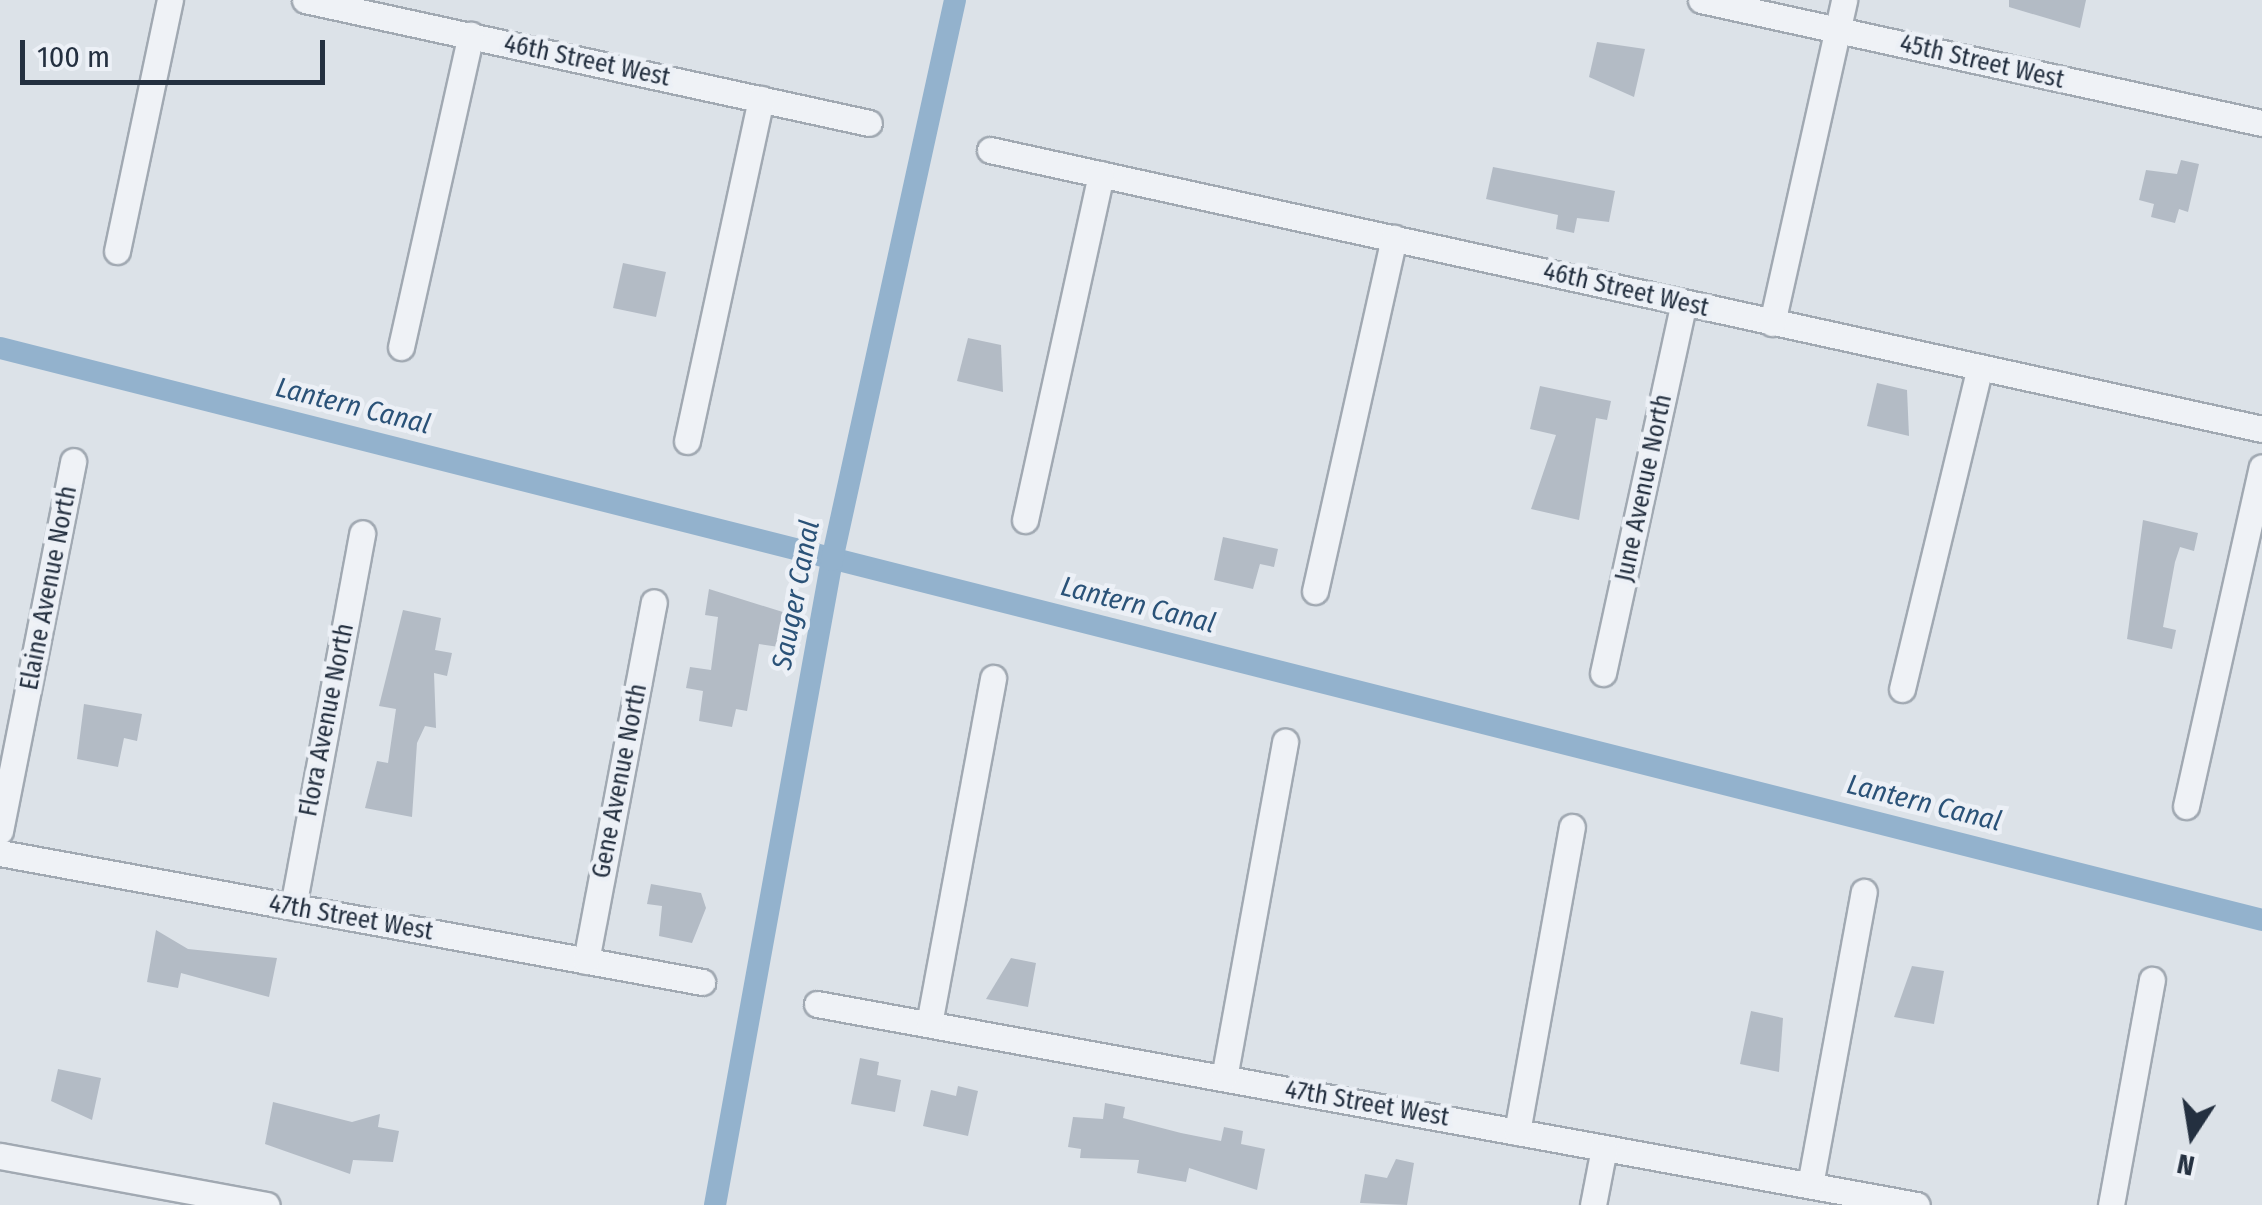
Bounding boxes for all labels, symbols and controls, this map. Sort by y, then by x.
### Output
scale bar [25,20,330,82]
street label: 46th Street West [501,29,673,93]
street label: 45th Street West [1897,29,2067,95]
text: 100 m [37,39,110,75]
street label: 46th Street West [1540,256,1712,324]
water label: Lantern Canal [272,371,434,441]
street label: June Avenue North [1610,392,1678,584]
street label: Elaine Avenue North [14,483,84,693]
water label: Sauger Canal [765,517,827,673]
water label: Lantern Canal [1057,570,1219,640]
street label: Flora Avenue North [294,621,360,819]
street label: Gene Avenue North [586,681,654,881]
water label: Lantern Canal [1843,768,2005,838]
street label: 47th Street West [267,889,435,947]
street label: 47th Street West [1283,1075,1451,1133]
north arrow [2142,1085,2242,1185]
text: N [2174,1147,2197,1183]

